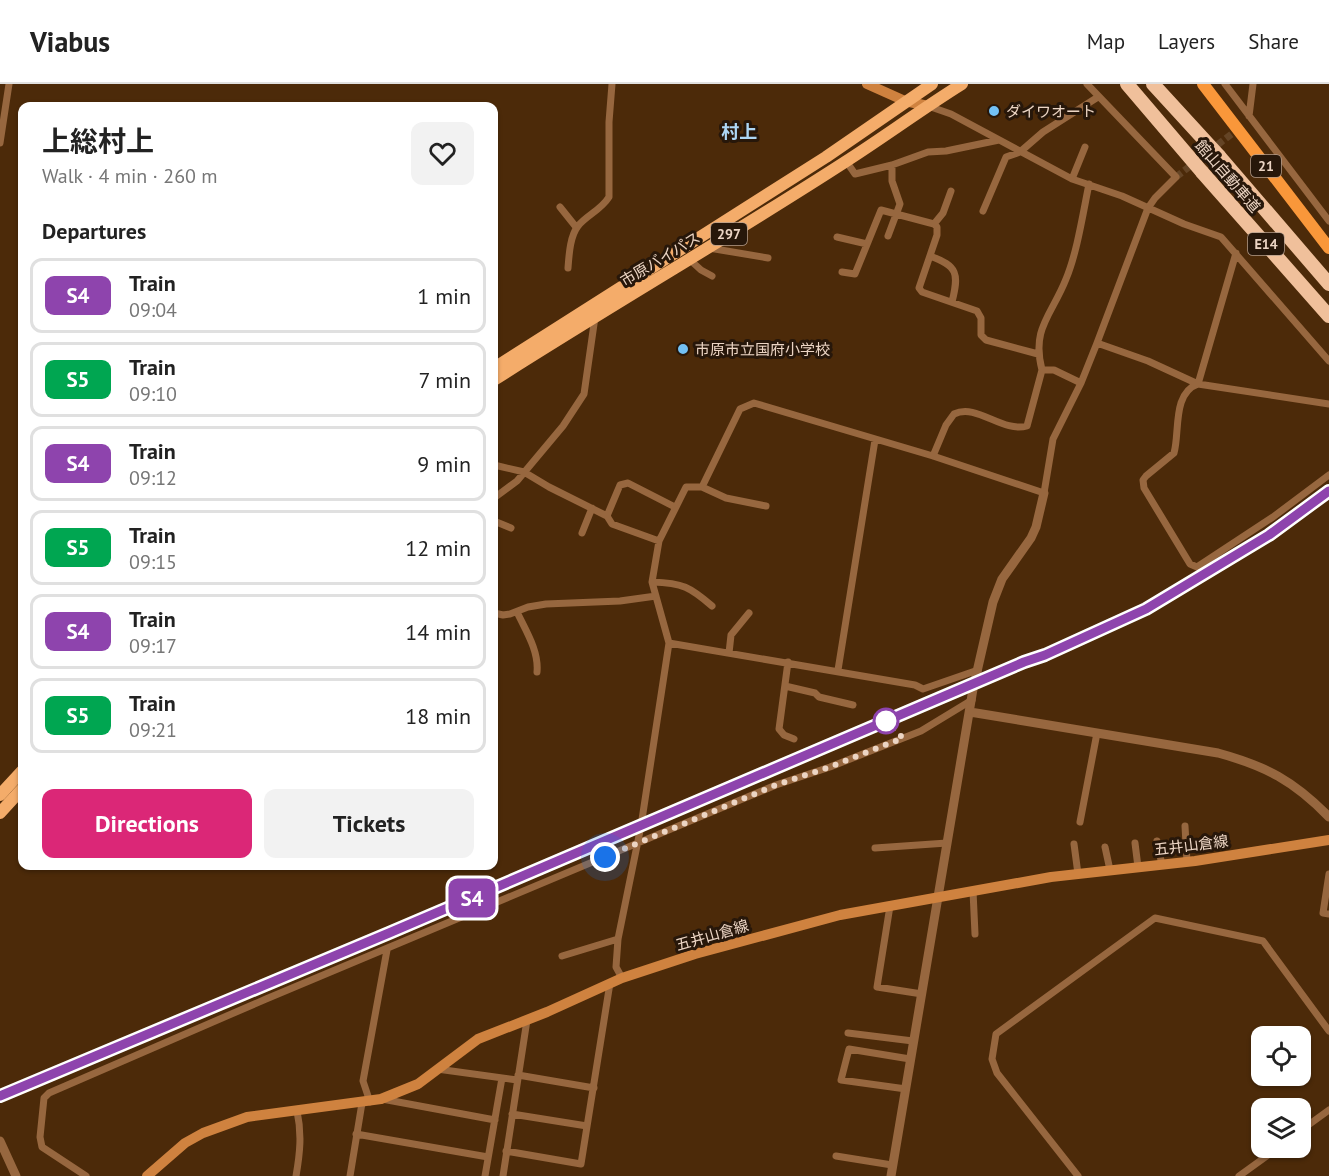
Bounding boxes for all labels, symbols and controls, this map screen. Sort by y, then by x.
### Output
text: Viabus [30,23,110,60]
text: Map [1087,28,1125,55]
text: Layers [1158,28,1215,55]
text: Share [1248,28,1299,55]
place label: ダイワオート [1006,102,1096,121]
marker: ダイワオート [987,104,1001,118]
district label: 村上 [721,120,757,143]
text: 上総村上 [42,122,154,159]
button: heart [411,122,474,185]
street label: 館山自動車道 [1191,136,1265,216]
road number: 21 [1251,155,1281,177]
text: Walk · 4 min · 260 m [42,163,218,189]
text: Departures [42,217,146,245]
road number: 297 [711,223,747,245]
street label: 市原バイパス [617,228,703,290]
road number: E14 [1248,233,1284,255]
text: Train [129,269,176,297]
text: S4 [66,282,90,309]
text: 1 min [417,282,471,310]
text: 09:04 [129,297,177,323]
place label: 市原市立国府小学校 [695,340,830,359]
marker: 市原市立国府小学校 [676,342,690,356]
text: Train [129,353,176,381]
text: S5 [66,366,90,393]
text: 7 min [419,366,471,394]
text: 09:10 [129,381,177,407]
text: Train [129,437,176,465]
text: S4 [66,450,90,477]
text: 9 min [417,450,471,478]
text: 09:12 [129,465,177,491]
text: Train [129,521,176,549]
text: S5 [66,534,90,561]
text: 12 min [405,534,471,562]
text: 09:15 [129,549,177,575]
text: Train [129,605,176,633]
text: S4 [66,618,90,645]
text: 14 min [405,618,471,646]
text: 09:17 [129,633,177,659]
text: Train [129,689,176,717]
text: S5 [66,702,90,729]
text: 18 min [405,702,471,730]
unlabelled marker [873,708,899,734]
text: 09:21 [129,717,177,743]
button: Directions [42,789,252,858]
button: Tickets [264,789,474,858]
street label: 五井山倉線 [1153,831,1229,859]
your location [590,842,620,872]
line badge: S4 [445,878,499,918]
text: S4 [460,885,484,912]
street label: 五井山倉線 [673,916,751,954]
map controls [1251,1026,1311,1158]
button: locate [1251,1026,1311,1086]
button: layers [1251,1098,1311,1158]

